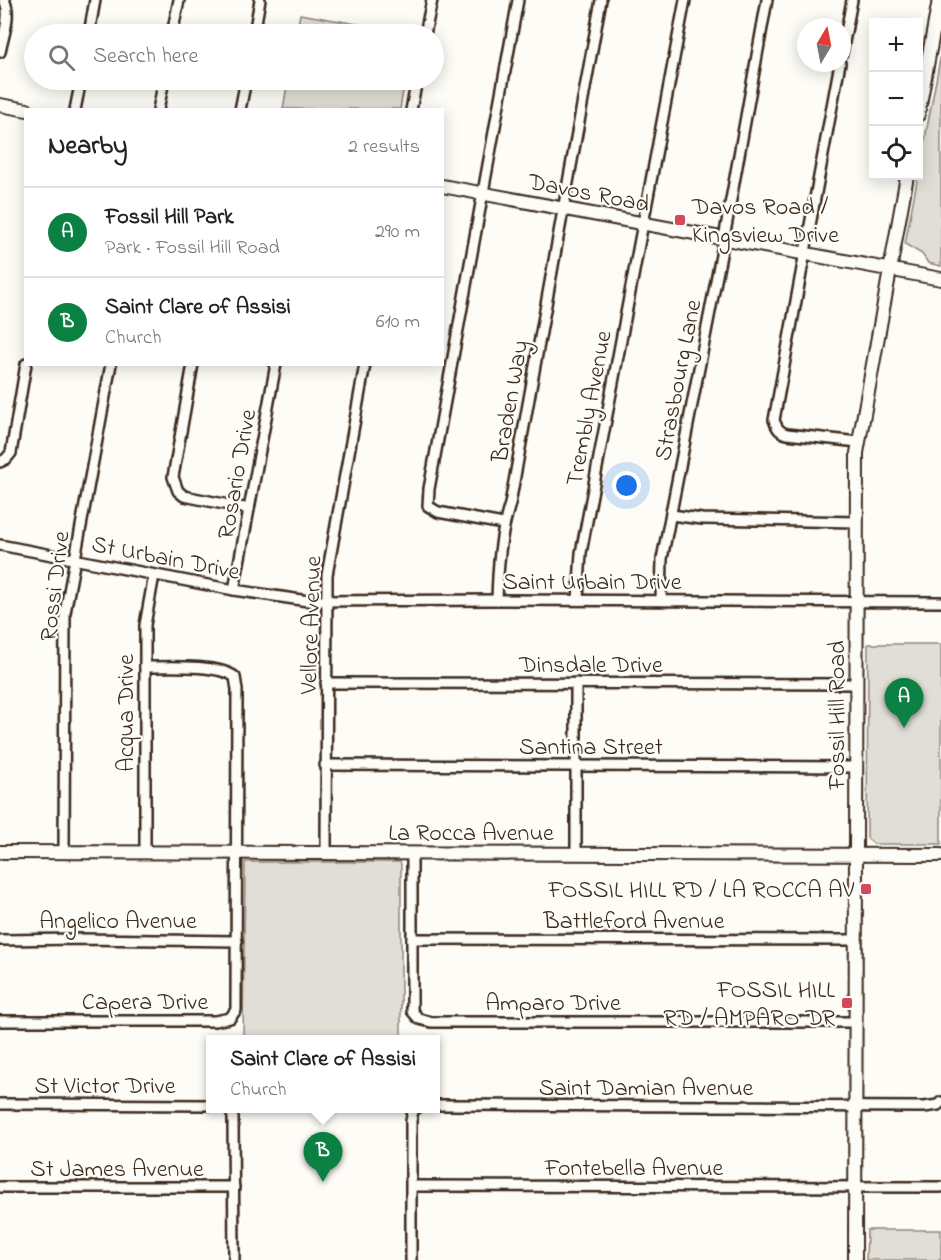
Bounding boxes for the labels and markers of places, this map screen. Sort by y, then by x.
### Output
place label: Davos Road / Kingsview Drive [691,191,839,254]
marker: Davos Road / Kingsview Drive [673,213,687,227]
pin: A [884,678,924,728]
place label: FOSSIL HILL RD / LA ROCCA AV [547,874,855,909]
marker: FOSSIL HILL RD / LA ROCCA AV [859,882,873,896]
place label: FOSSIL HILL RD / AMPARO DR [663,974,836,1037]
marker: FOSSIL HILL RD / AMPARO DR [840,996,854,1010]
pin: B [304,1132,342,1182]

